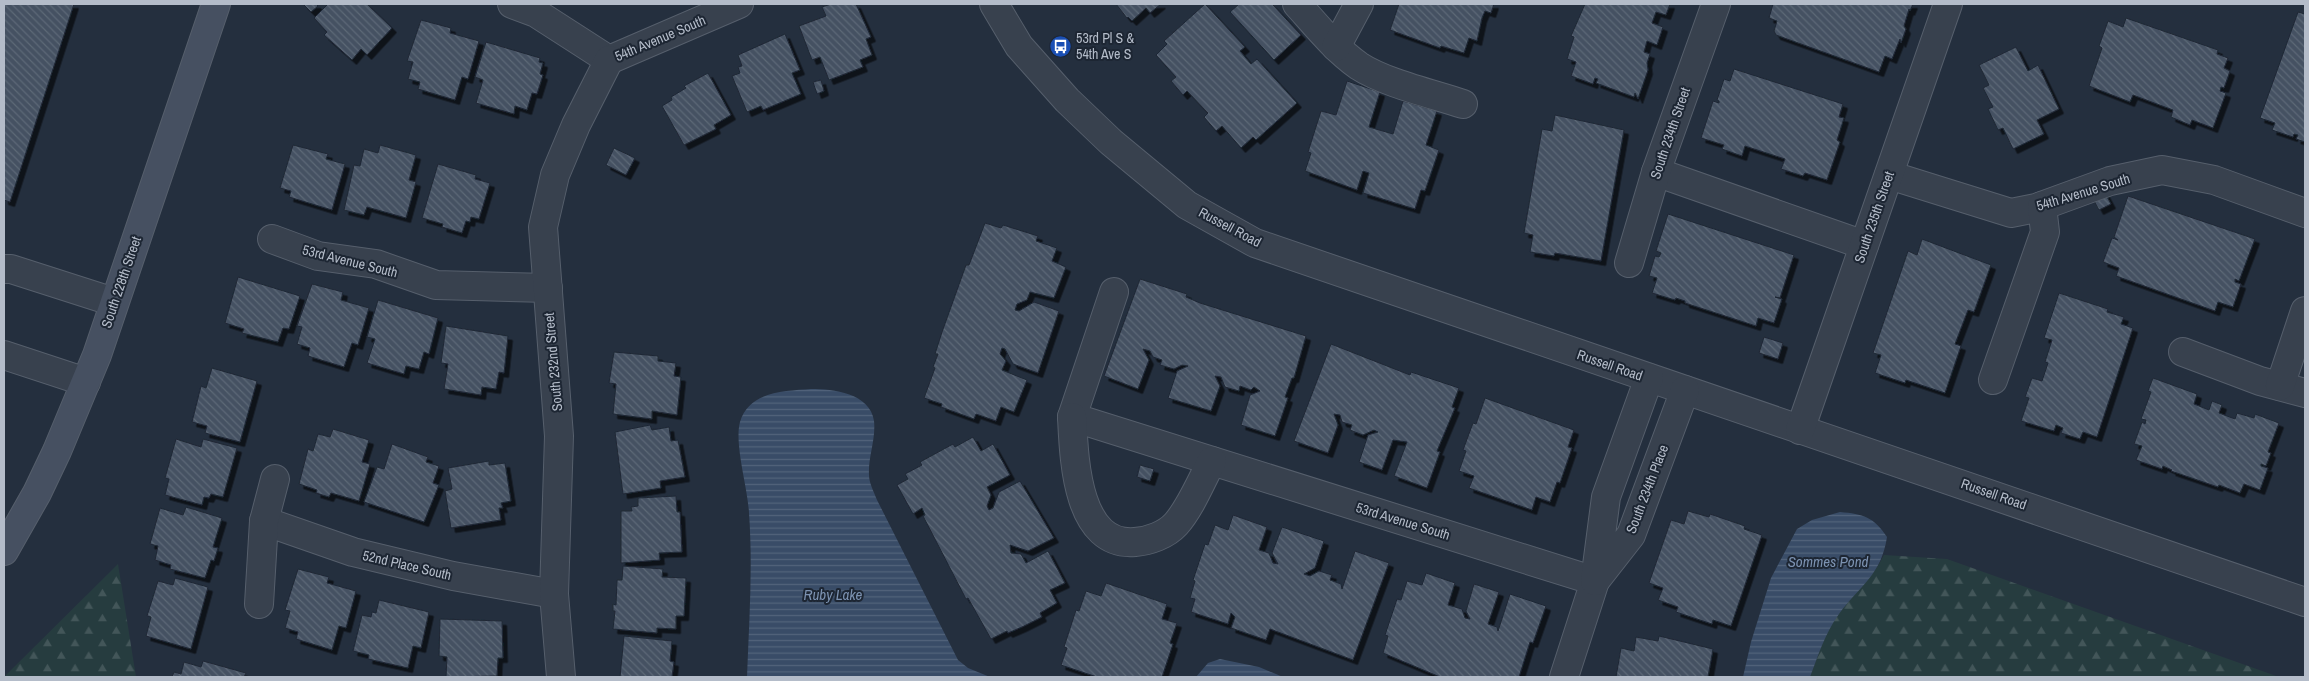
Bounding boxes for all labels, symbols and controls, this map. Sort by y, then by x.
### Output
street label: 54th Avenue South [612,11,708,65]
place label: 53rd Pl S & 54th Ave S [1076,29,1134,63]
bus stop icon: 53rd Pl S & 54th Ave S [1048,34,1072,58]
street label: South 234th Street [1646,85,1694,181]
street label: South 235th Street [1850,169,1898,265]
street label: 54th Avenue South [2034,169,2132,215]
street label: Russell Road [1196,203,1264,251]
street label: South 228th Street [97,234,145,330]
street label: 53rd Avenue South [301,240,399,282]
street label: South 232nd Street [540,312,566,412]
street label: Russell Road [1575,345,1645,385]
street label: South 234th Place [1622,442,1672,536]
street label: Russell Road [1959,474,2029,514]
street label: 53rd Avenue South [1354,498,1452,544]
street label: 52nd Place South [361,546,453,584]
water label: Sommes Pond [1788,551,1868,572]
water label: Ruby Lake [804,584,863,605]

